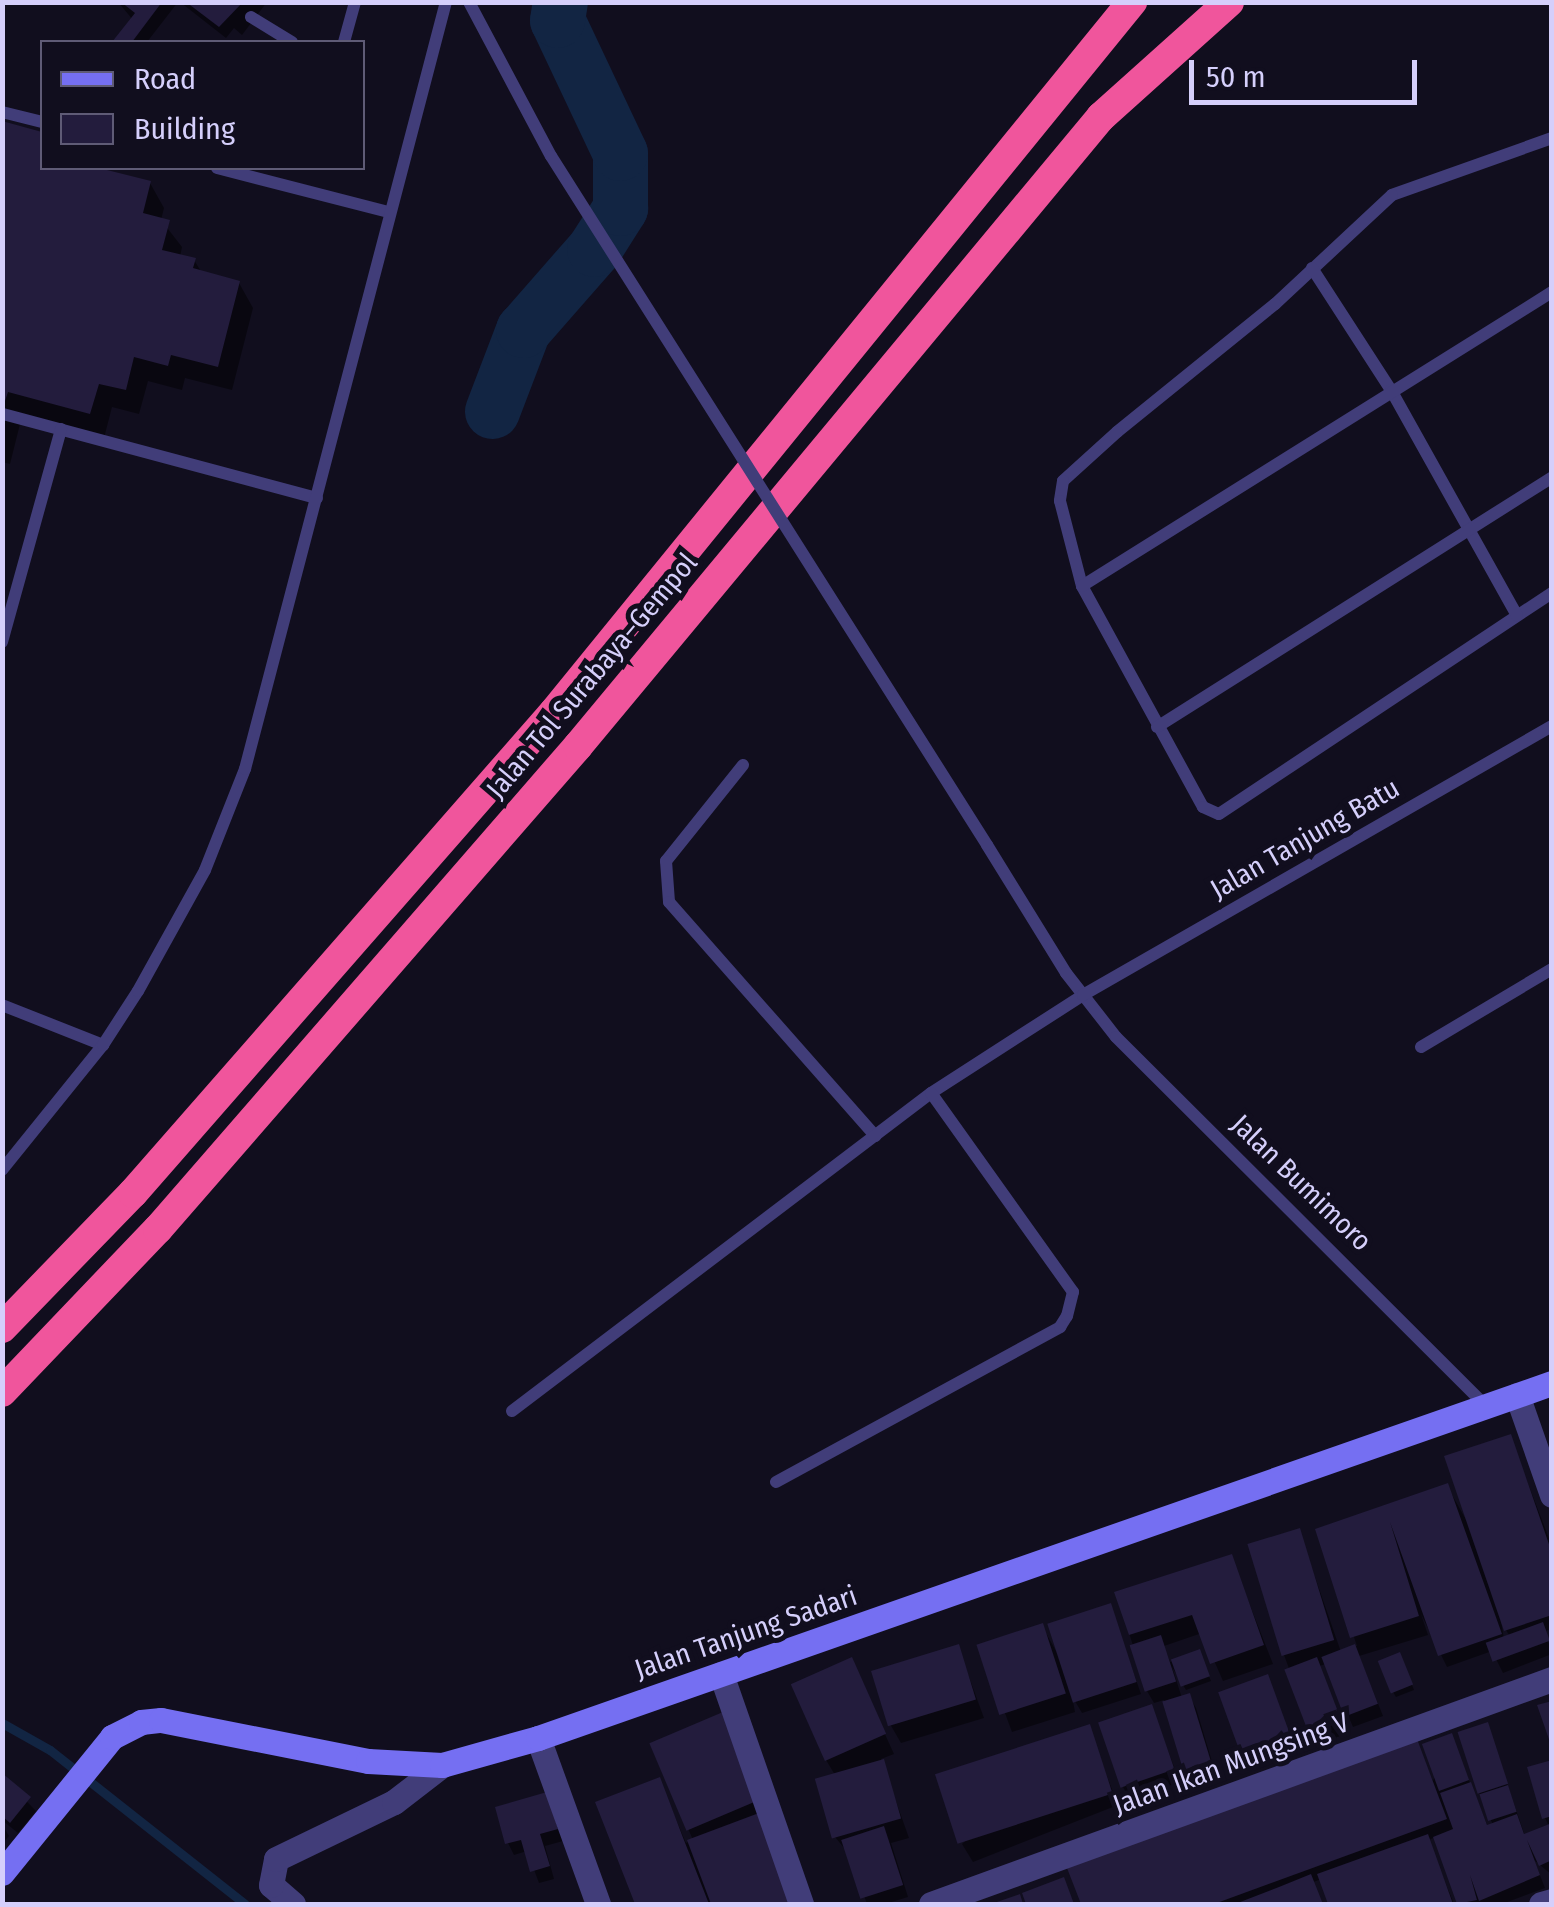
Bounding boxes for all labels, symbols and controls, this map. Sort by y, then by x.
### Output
legend [40,40,365,170]
scale bar [1194,40,1422,102]
text: 50 m [1206,59,1266,95]
text: Road [134,61,196,97]
text: Building [134,111,235,147]
street label: Jalan Tol Surabaya–Gempol [480,547,704,805]
street label: Jalan Tanjung Batu [1205,771,1405,907]
street label: Jalan Bumimoro [1224,1108,1378,1258]
street label: Jalan Tanjung Sadari [630,1579,862,1687]
street label: Jalan Ikan Mungsing V [1109,1706,1353,1822]

